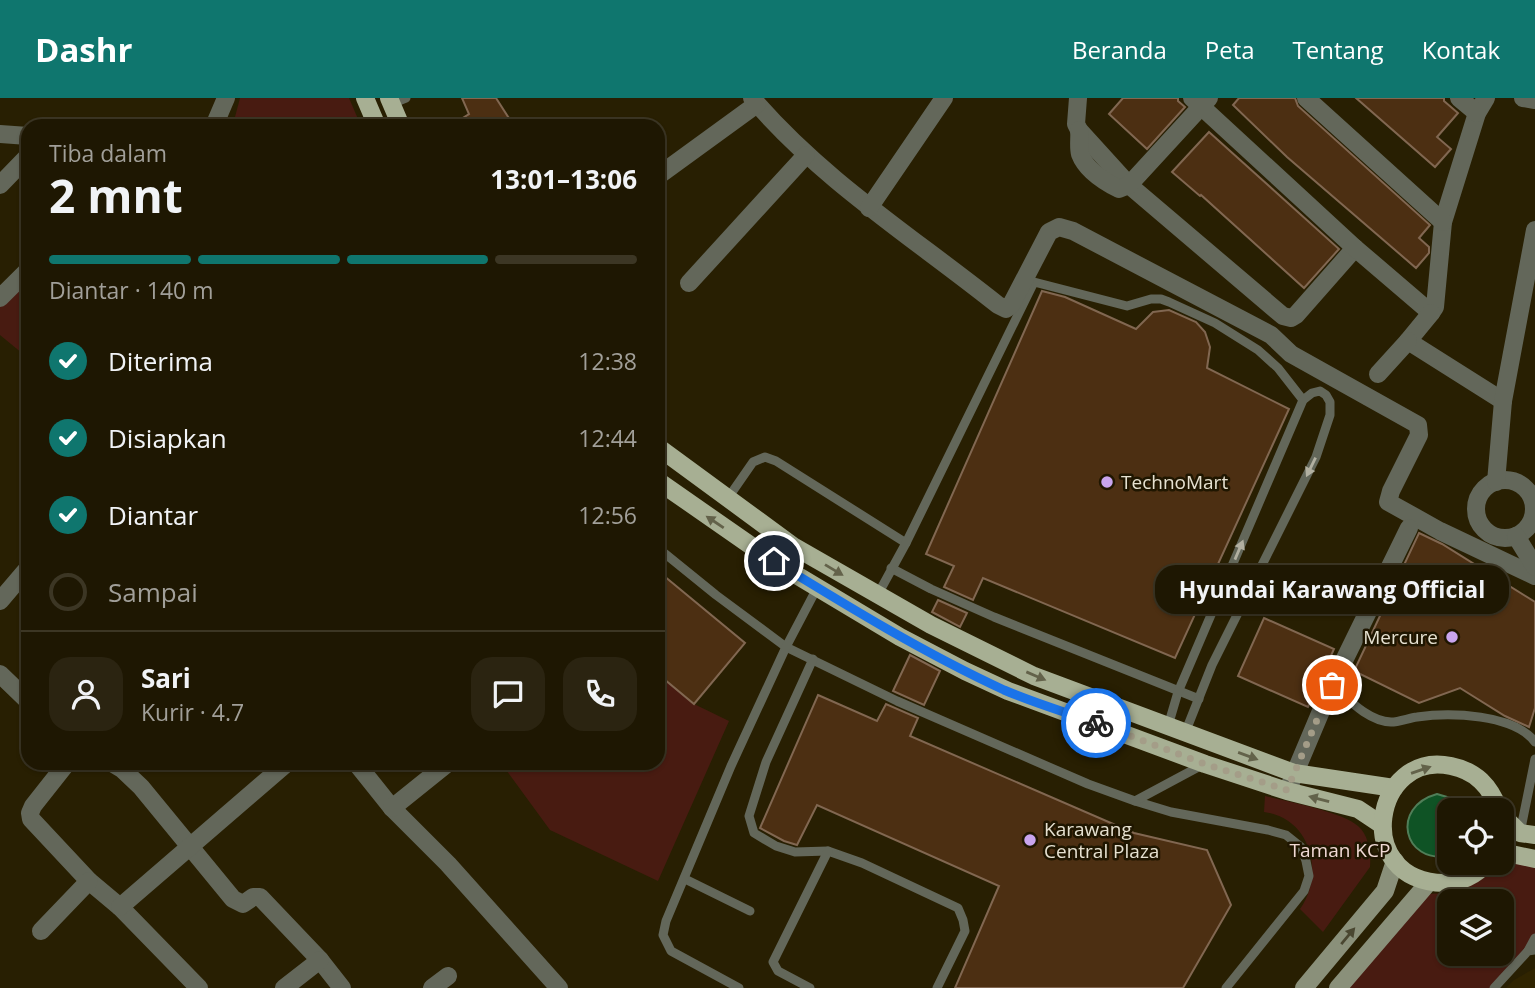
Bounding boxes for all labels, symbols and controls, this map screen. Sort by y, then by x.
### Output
text: Dashr [35,27,132,72]
text: Beranda [1072,33,1167,66]
text: Peta [1205,33,1255,66]
text: Tentang [1293,33,1384,66]
text: Kontak [1422,33,1500,66]
text: Tiba dalam [49,137,167,169]
text: 13:01–13:06 [490,161,637,197]
text: 2 mnt [49,164,183,226]
text: Diantar · 140 m [49,274,213,306]
icon: check [49,342,87,380]
text: Diterima [108,343,213,379]
text: 12:38 [578,345,637,377]
icon: check [49,419,87,457]
text: Disiapkan [108,420,227,456]
text: 12:44 [578,422,637,454]
one-way arrow [1305,457,1316,477]
place label: TechnoMart [1121,469,1228,495]
marker: TechnoMart [1099,474,1115,490]
icon: check [49,496,87,534]
text: Diantar [108,497,198,533]
text: 12:56 [578,499,637,531]
one-way arrow [705,515,725,528]
pin [744,531,804,591]
one-way arrow [1234,540,1245,561]
icon: home [755,542,793,580]
one-way arrow [825,564,844,576]
callout: Hyundai Karawang Official [1155,566,1509,615]
text: Hyundai Karawang Official [1179,573,1485,605]
text: Sampai [108,574,198,610]
place label: Mercure [1363,624,1438,650]
marker: Mercure [1444,629,1460,645]
pin [1302,655,1362,715]
button: person [49,657,123,731]
button: chat [471,657,545,731]
button: phone [563,657,637,731]
text: Sari [141,660,191,696]
icon: bag [1313,666,1351,704]
one-way arrow [1025,671,1046,682]
courier [1061,688,1131,758]
text: Kurir · 4.7 [141,696,244,728]
icon: bike [1077,704,1115,742]
one-way arrow [1238,751,1259,762]
one-way arrow [1410,764,1431,775]
one-way arrow [1308,793,1330,804]
map controls [1437,798,1514,966]
button: locate [1437,798,1514,875]
place label: Karawang Central Plaza [1044,816,1159,864]
marker: Karawang Central Plaza [1022,832,1038,848]
park label: Taman KCP [1290,837,1390,863]
button: layers [1437,889,1514,966]
one-way arrow [1340,927,1355,945]

